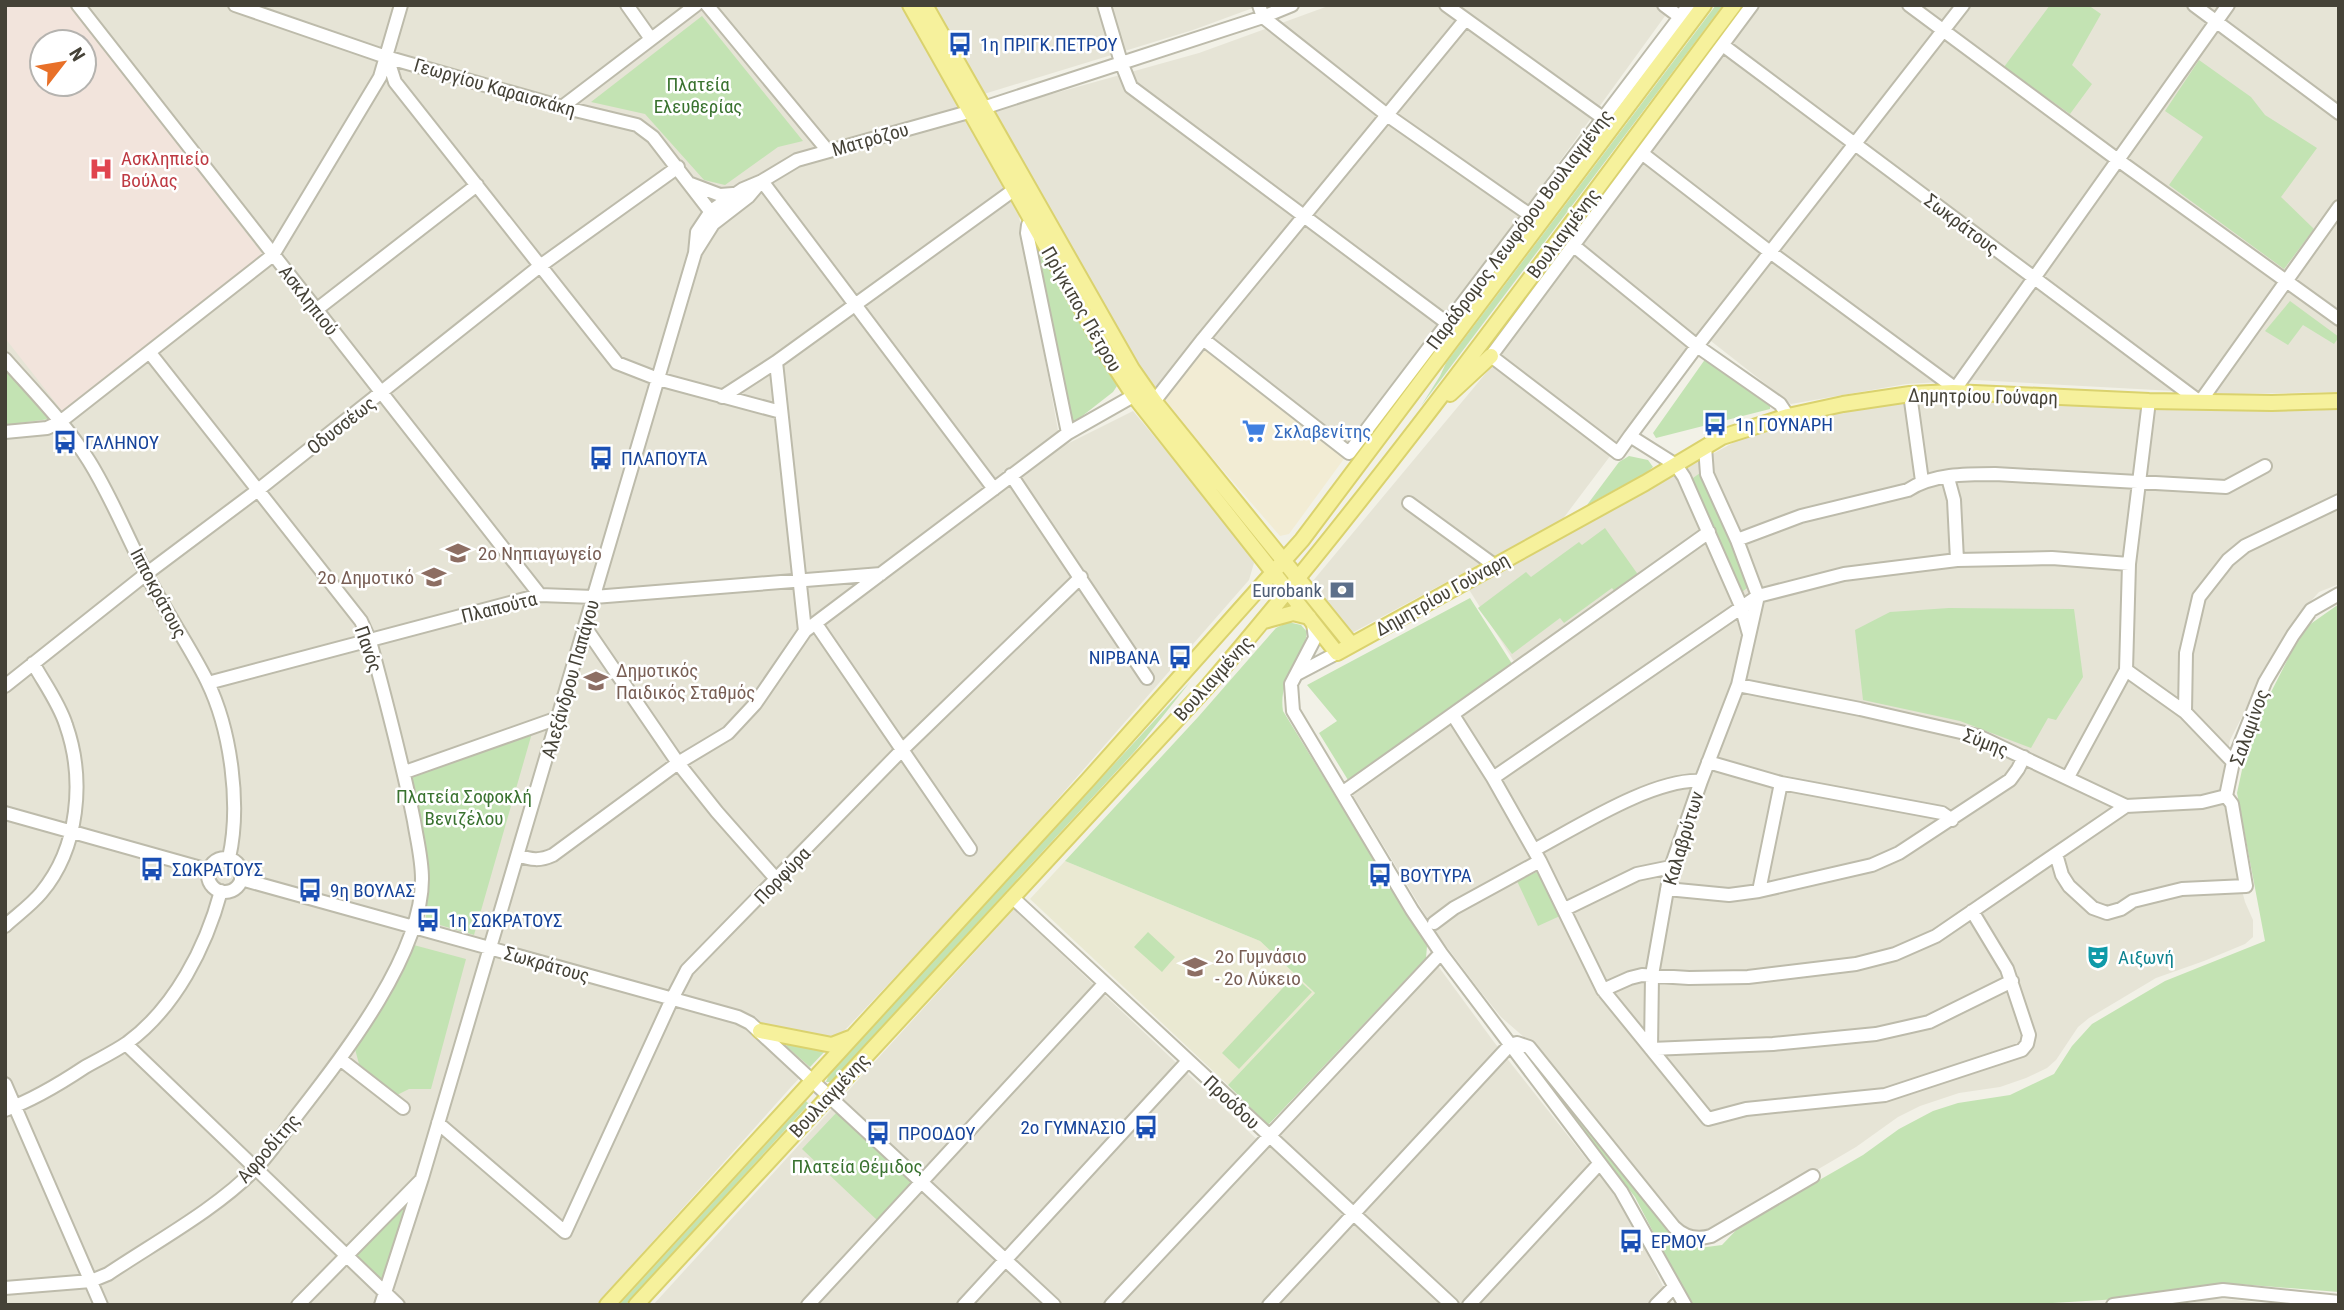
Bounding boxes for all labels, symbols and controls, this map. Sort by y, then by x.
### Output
north arrow [28,28,98,98]
bus stop icon: 1η ΠΡΙΓΚ.ΠΕΤΡΟΥ [946,30,974,58]
place label: 1η ΠΡΙΓΚ.ΠΕΤΡΟΥ [980,33,1118,56]
text: N [64,44,90,65]
street label: Γεωργίου Καραισκάκη [411,53,578,122]
park label: Πλατεία Ελευθερίας [654,73,742,118]
street label: Παράδρομος Λεωφόρου Βουλιαγμένης [1421,104,1617,354]
street label: Ματρόζου [829,118,911,161]
place label: Ασκληπιείο Βούλας [121,147,209,192]
hospital icon: Ασκληπιείο Βούλας [87,155,115,183]
street label: Βουλιαγμένης [1522,184,1604,282]
street label: Σωκράτους [1920,189,2004,260]
street label: Πρίγκιπος Πέτρου [1036,243,1127,376]
street label: Ασκληπιού [274,261,343,340]
street label: Δημητρίου Γούναρη [1908,384,2058,409]
street label: Οδυσσέως [303,392,380,459]
bus stop icon: 1η ΓΟΥΝΑΡΗ [1701,410,1729,438]
place label: 1η ΓΟΥΝΑΡΗ [1735,413,1833,436]
supermarket icon: Σκλαβενίτης [1240,417,1268,445]
place label: Σκλαβενίτης [1274,420,1371,443]
bus stop icon: ΓΑΛΗΝΟΥ [51,428,79,456]
place label: ΓΑΛΗΝΟΥ [85,431,159,454]
bus stop icon: ΠΛΑΠΟΥΤΑ [587,444,615,472]
place label: ΠΛΑΠΟΥΤΑ [621,447,708,470]
school or university icon: 2ο Νηπιαγωγείο [444,539,472,567]
place label: 2ο Νηπιαγωγείο [478,542,602,565]
street label: Ιπποκράτους [125,544,192,642]
street label: Δημητρίου Γούναρη [1371,548,1513,641]
school or university icon: 2ο Δημοτικό [420,563,448,591]
place label: 2ο Δημοτικό [317,566,414,589]
bank icon: Eurobank [1328,576,1356,604]
place label: Eurobank [1252,579,1322,602]
street label: Πλαπούτα [459,587,540,628]
street label: Αλεξάνδρου Παπάγου [537,597,604,761]
street label: Πανός [350,623,387,675]
street label: Βουλιαγμένης [1169,631,1258,726]
bus stop icon: ΝΙΡΒΑΝΑ [1166,643,1194,671]
place label: ΝΙΡΒΑΝΑ [1089,646,1160,669]
place label: Δημοτικός Παιδικός Σταθμός [616,659,755,704]
school or university icon: Δημοτικός Παιδικός Σταθμός [582,667,610,695]
street label: Σαλαμίνος [2225,686,2274,768]
street label: Σύμης [1960,723,2012,762]
park label: Πλατεία Σοφοκλή Βενιζέλου [396,785,532,830]
street label: Καλαβρύτων [1658,788,1709,888]
street label: Πορφύρα [750,842,816,909]
bus stop icon: ΣΩΚΡΑΤΟΥΣ [138,855,166,883]
place label: ΣΩΚΡΑΤΟΥΣ [172,858,263,881]
bus stop icon: ΒΟΥΤΥΡΑ [1366,861,1394,889]
place label: ΒΟΥΤΥΡΑ [1400,864,1472,887]
bus stop icon: 9η ΒΟΥΛΑΣ [296,876,324,904]
place label: 9η ΒΟΥΛΑΣ [330,879,415,902]
bus stop icon: 1η ΣΩΚΡΑΤΟΥΣ [414,906,442,934]
place label: 1η ΣΩΚΡΑΤΟΥΣ [448,909,563,932]
street label: Σωκράτους [502,941,592,988]
theatre icon: Αιξωνή [2084,943,2112,971]
place label: 2ο Γυμνάσιο - 2ο Λύκειο [1215,945,1307,990]
place label: Αιξωνή [2118,946,2174,969]
school or university icon: 2ο Γυμνάσιο - 2ο Λύκειο [1181,953,1209,981]
street label: Βουλιαγμένης [785,1048,874,1142]
street label: Προόδου [1199,1071,1265,1134]
street label: Αφροδίτης [232,1109,305,1188]
bus stop icon: 2ο ΓΥΜΝΑΣΙΟ [1132,1113,1160,1141]
place label: 2ο ΓΥΜΝΑΣΙΟ [1020,1116,1126,1139]
bus stop icon: ΠΡΟΟΔΟΥ [864,1119,892,1147]
place label: ΠΡΟΟΔΟΥ [898,1122,976,1145]
park label: Πλατεία Θέμιδος [792,1155,922,1178]
bus stop icon: ΕΡΜΟΥ [1617,1227,1645,1255]
place label: ΕΡΜΟΥ [1651,1230,1706,1253]

